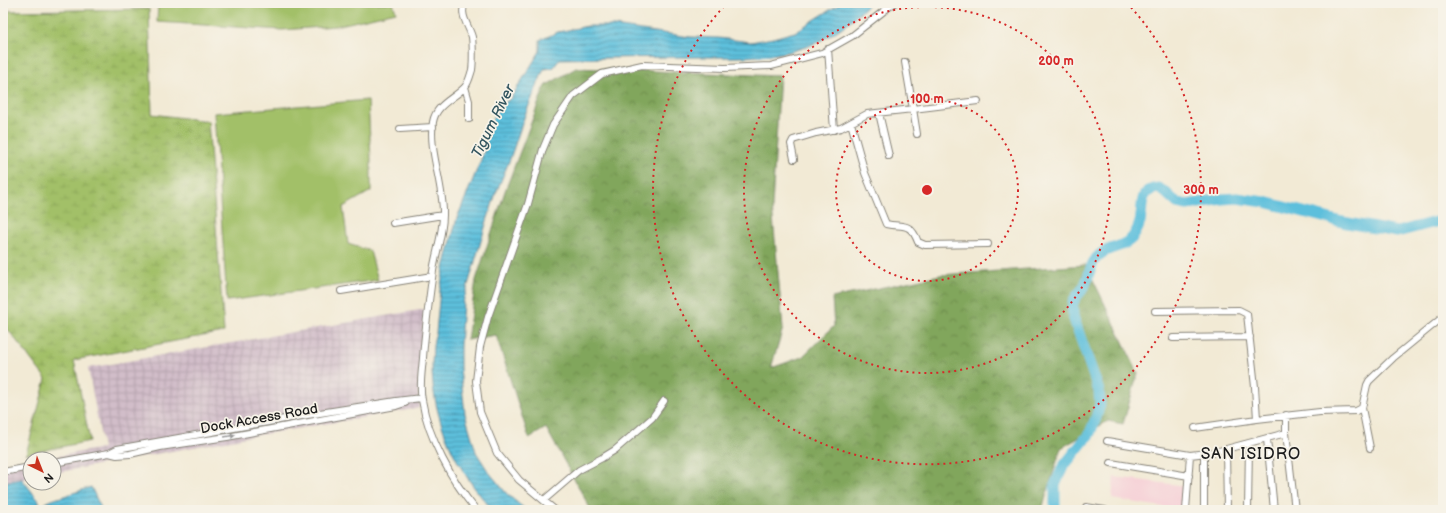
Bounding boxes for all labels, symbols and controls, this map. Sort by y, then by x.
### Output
text: 200 m [1038,54,1074,69]
water label: Tigum River [468,80,520,161]
text: 100 m [910,92,944,107]
centre of rings [920,183,934,197]
text: 300 m [1183,183,1219,198]
street label: Dock Access Road [199,400,319,437]
one-way arrow [224,433,236,439]
district label: SAN ISIDRO [1201,445,1301,464]
north arrow [22,451,62,491]
text: N [41,470,56,486]

